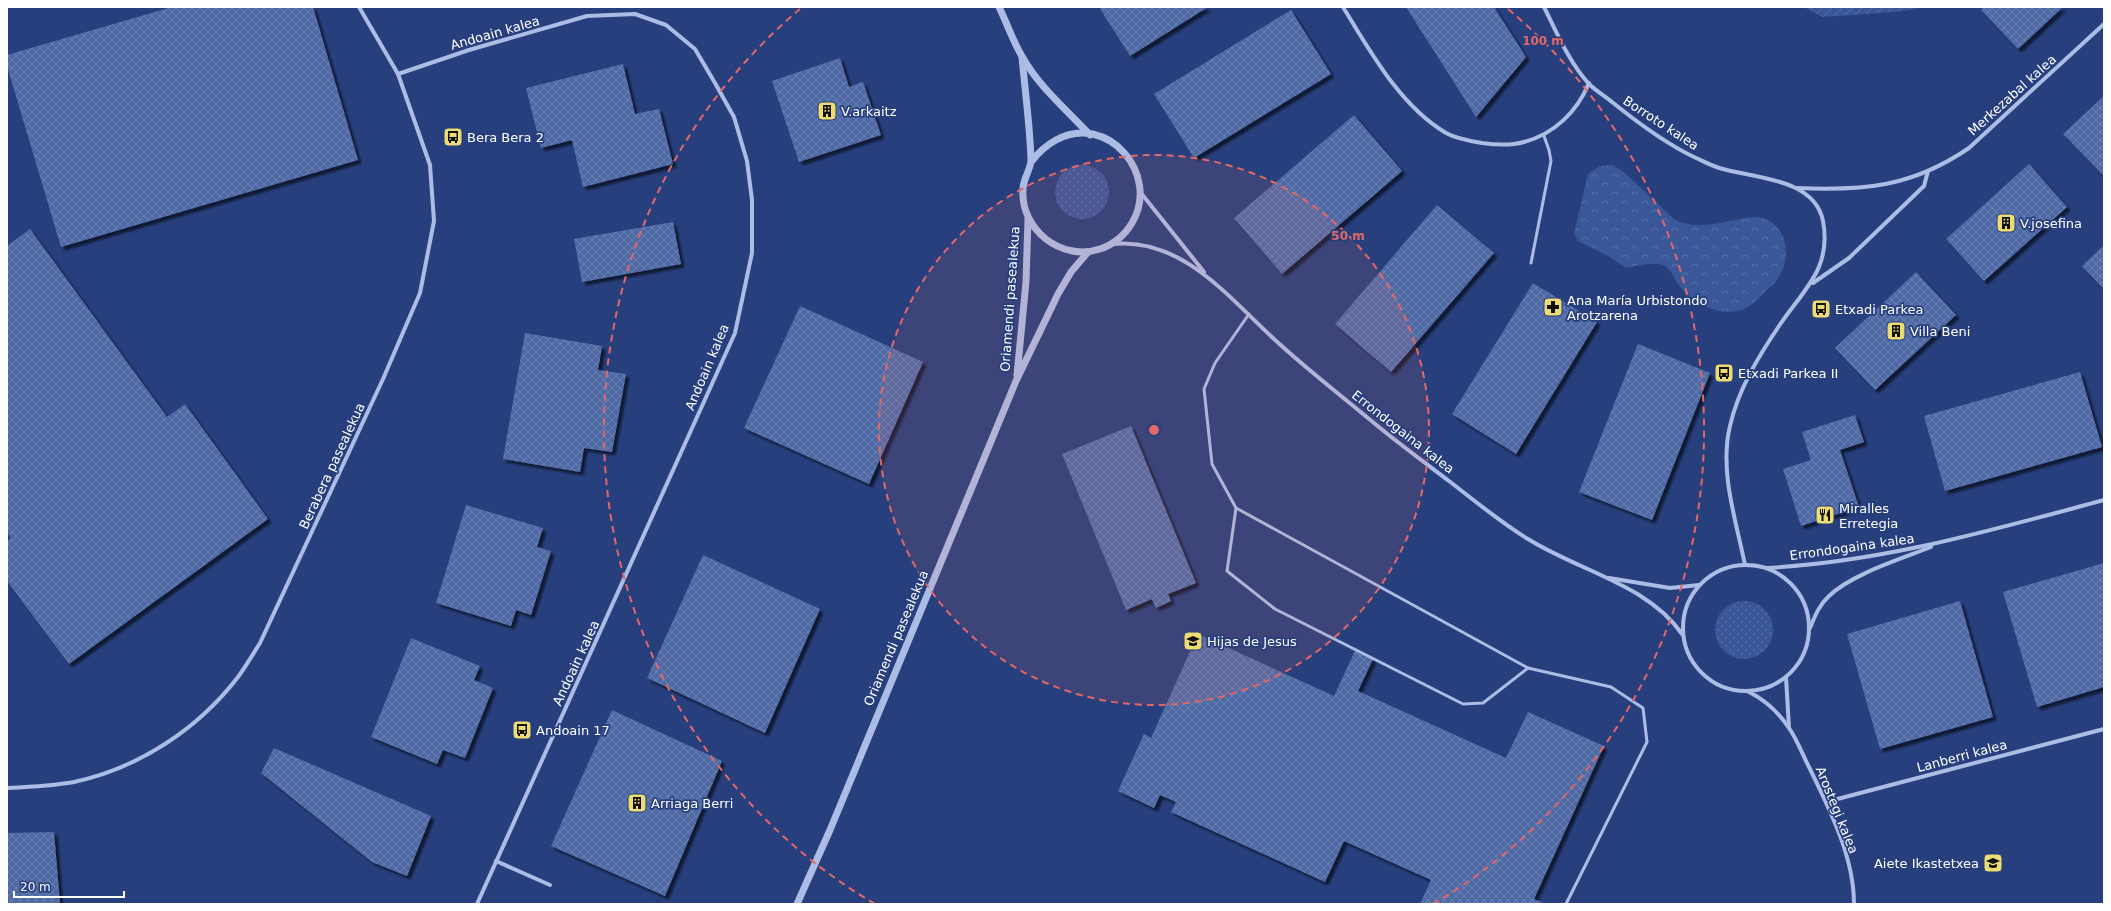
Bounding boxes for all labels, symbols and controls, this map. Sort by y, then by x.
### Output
street label: Andoain kalea [449,13,541,53]
text: 100 m [1522,34,1564,48]
street label: Merkezabal kalea [1965,52,2059,138]
street label: Borroto kalea [1620,93,1702,153]
building icon: V.arkaitz [816,100,838,122]
place label: V.arkaitz [841,104,897,119]
bus stop icon: Bera Bera 2 [442,126,464,148]
place label: Bera Bera 2 [467,130,544,145]
building icon: V.josefina [1995,212,2017,234]
place label: V.josefina [2020,216,2082,231]
street label: Oriamendi pasealekua [997,226,1023,372]
text: 50 m [1331,229,1365,243]
place label: Ana María Urbistondo Arotzarena [1567,293,1708,323]
pharmacy icon: Ana María Urbistondo Arotzarena [1542,296,1564,318]
bus stop icon: Etxadi Parkea [1810,298,1832,320]
place label: Etxadi Parkea [1835,302,1924,317]
building icon: Villa Beni [1885,320,1907,342]
street label: Andoain kalea [682,322,732,412]
place label: Villa Beni [1910,324,1970,339]
bus stop icon: Etxadi Parkea II [1713,362,1735,384]
place label: Etxadi Parkea II [1738,366,1838,381]
street label: Errondogaina kalea [1349,387,1457,477]
street label: Berabera pasealekua [296,400,368,532]
centre of rings [1147,423,1161,437]
place label: Miralles Erretegia [1839,501,1898,531]
restaurant icon: Miralles Erretegia [1814,504,1836,526]
street label: Errondogaina kalea [1789,531,1915,563]
street label: Oriamendi pasealekua [861,568,931,708]
street label: Andoain kalea [550,618,602,708]
school or university icon: Hijas de Jesus [1182,630,1204,652]
place label: Hijas de Jesus [1207,634,1297,649]
bus stop icon: Andoain 17 [511,719,533,741]
place label: Andoain 17 [536,723,610,738]
street label: Lanberri kalea [1915,737,2009,775]
street label: Arostegi kalea [1813,764,1861,856]
building icon: Arriaga Berri [626,792,648,814]
place label: Arriaga Berri [651,796,733,811]
school or university icon: Aiete Ikastetxea [1982,852,2004,874]
place label: Aiete Ikastetxea [1874,856,1979,871]
scale bar [14,873,124,899]
text: 20 m [20,880,51,894]

